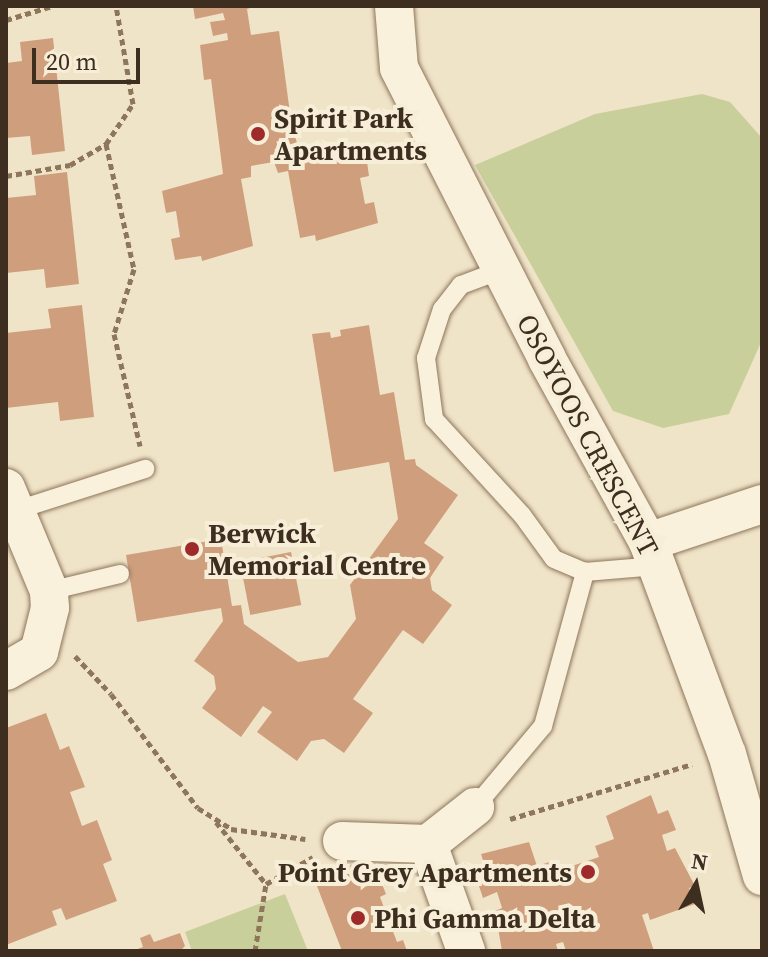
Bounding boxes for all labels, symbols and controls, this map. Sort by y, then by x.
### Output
scale bar [36,32,144,82]
text: 20 m [46,45,97,78]
place label: Spirit Park Apartments [274,101,427,167]
marker: Spirit Park Apartments [249,125,267,143]
street label: OSOYOOS CRESCENT [510,308,666,562]
place label: Berwick Memorial Centre [208,516,426,582]
marker: Berwick Memorial Centre [183,540,201,558]
north arrow [656,845,736,925]
text: N [689,845,710,877]
place label: Point Grey Apartments [278,855,572,889]
marker: Point Grey Apartments [579,863,597,881]
place label: Phi Gamma Delta [374,901,596,935]
marker: Phi Gamma Delta [349,909,367,927]

